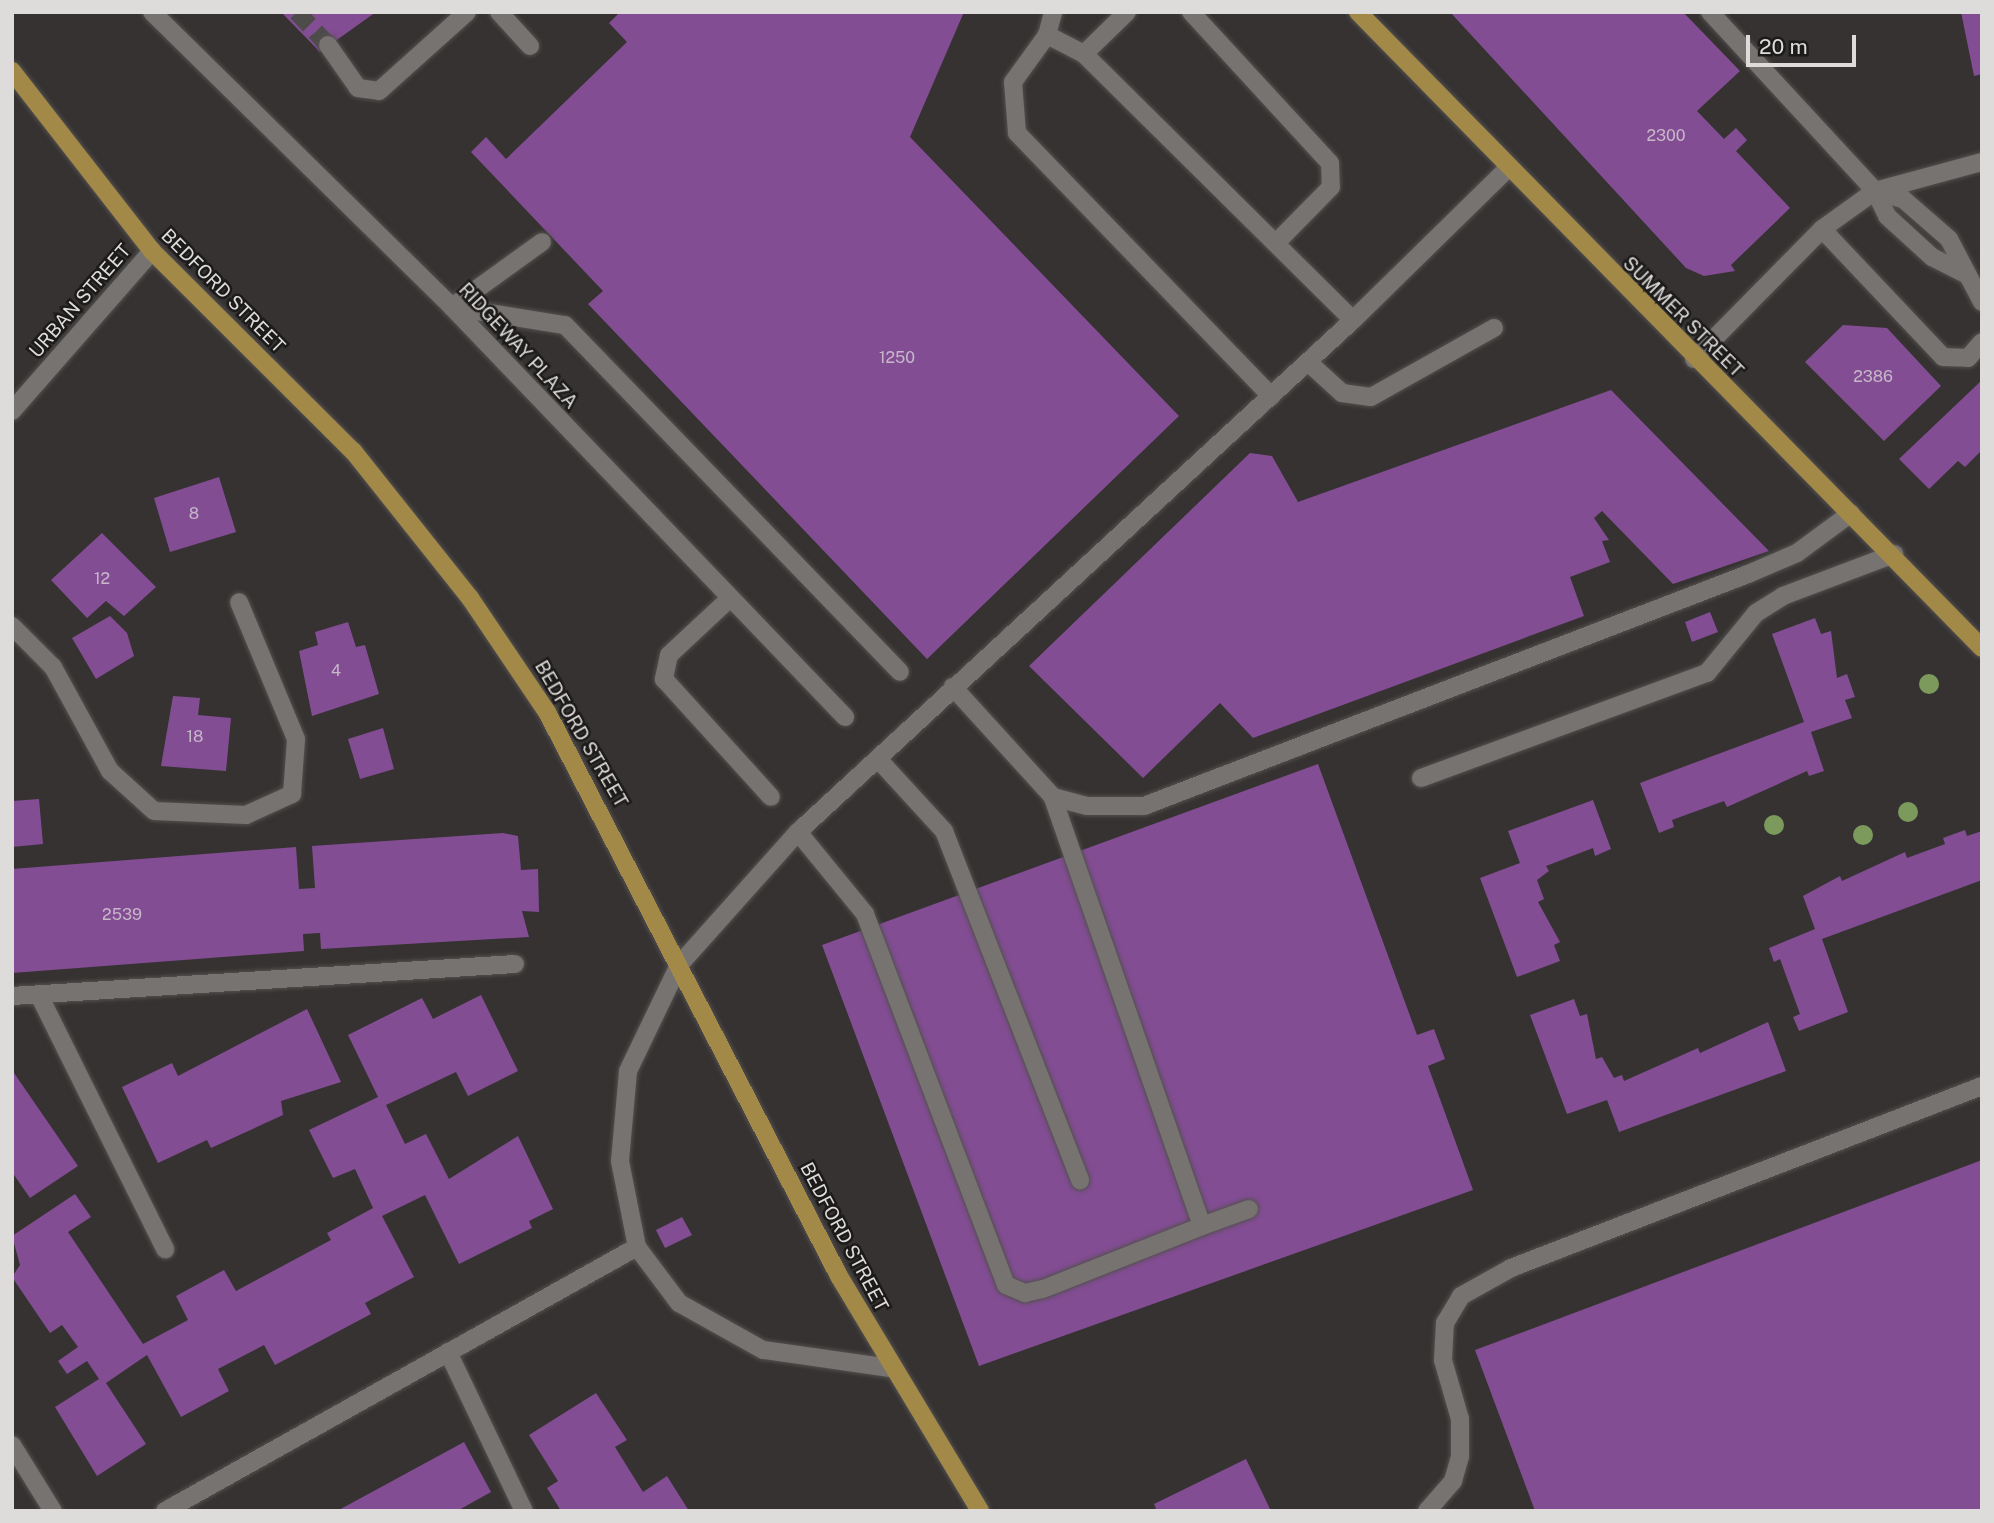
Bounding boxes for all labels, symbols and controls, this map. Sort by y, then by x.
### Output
scale bar [1749,21,1859,65]
text: 20 m [1759,34,1808,59]
house number: 2300 [1647,126,1685,146]
street label: BEDFORD STREET [156,224,290,358]
street label: URBAN STREET [24,240,136,362]
street label: SUMMER STREET [1618,252,1748,382]
street label: RIDGEWAY PLAZA [454,278,582,414]
house number: 1250 [879,348,915,368]
house number: 2386 [1853,367,1893,387]
house number: 8 [189,504,199,524]
house number: 12 [94,569,110,589]
street label: BEDFORD STREET [530,657,632,811]
house number: 4 [331,661,341,681]
house number: 18 [187,727,203,747]
house number: 2539 [102,905,142,925]
street label: BEDFORD STREET [795,1158,893,1316]

